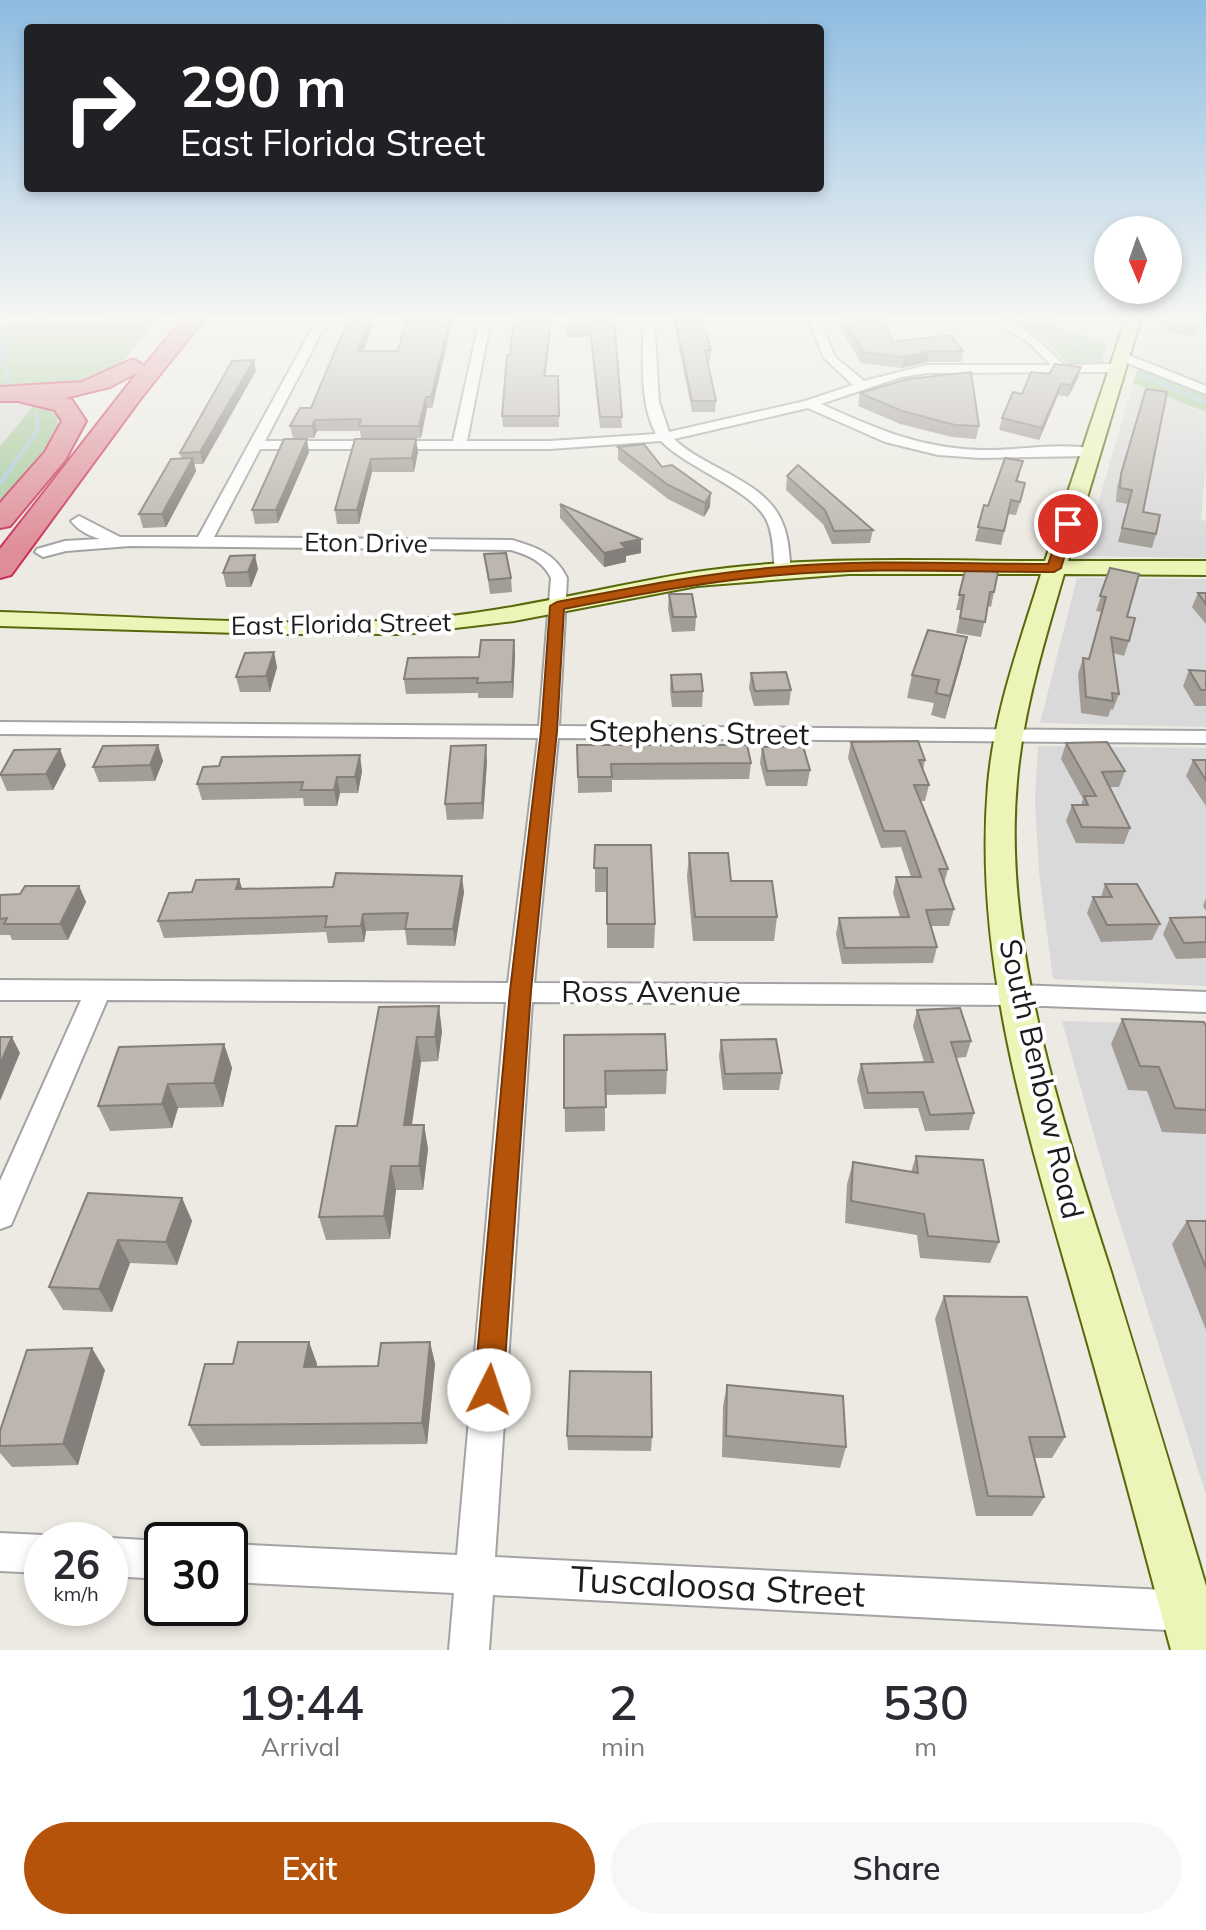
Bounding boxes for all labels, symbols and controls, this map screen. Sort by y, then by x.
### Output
text: 290 m [180,51,347,121]
icon: right [48,56,152,160]
text: East Florida Street [180,120,485,165]
north arrow [1094,216,1182,304]
map controls [1094,216,1182,304]
pin [1034,490,1102,558]
icon: arrive [1046,502,1090,546]
street label: Eton Drive [304,525,428,560]
street label: East Florida Street [230,605,452,642]
street label: Stephens Street [588,711,810,753]
street label: South Benbow Road [991,935,1093,1222]
street label: Ross Avenue [561,972,741,1010]
position arrow [447,1348,531,1432]
speed limit sign: 30 [144,1522,248,1626]
text: 26 [52,1539,100,1589]
street label: Tuscaloosa Street [569,1555,867,1616]
text: km/h [53,1581,99,1606]
text: 19:44 [237,1672,364,1732]
text: 2 [609,1672,637,1732]
text: 530 [882,1672,969,1732]
text: Arrival [261,1730,340,1763]
text: min [601,1730,645,1763]
text: m [914,1730,937,1763]
button: Exit [24,1822,595,1914]
button: Share [611,1822,1182,1914]

